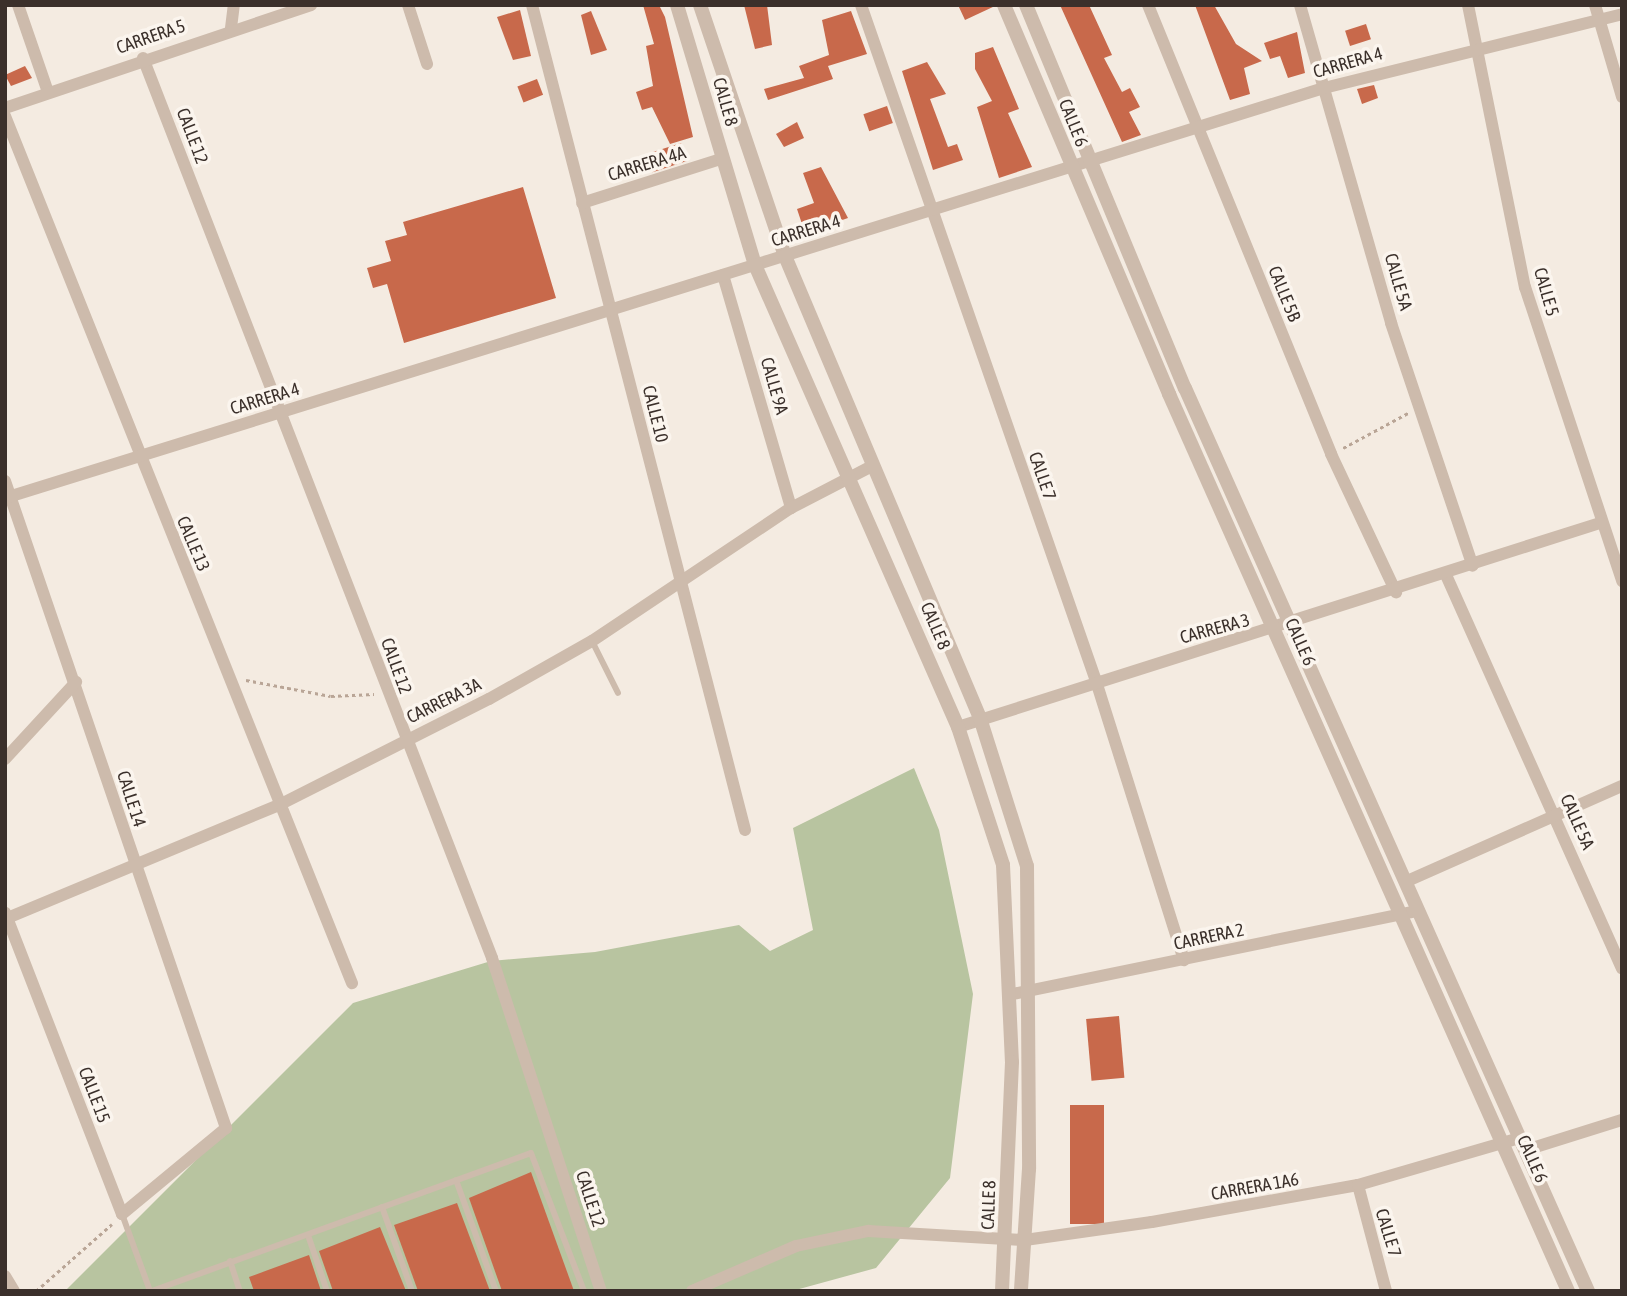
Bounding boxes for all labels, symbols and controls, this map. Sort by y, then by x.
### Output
street label: CARRERA 5 [114,15,188,59]
street label: CARRERA 4 [1311,43,1385,83]
street label: CALLE 8 [708,75,742,129]
street label: CALLE 6 [1054,96,1092,150]
street label: CALLE 12 [172,105,212,167]
street label: CARRERA 4A [606,142,688,186]
street label: CARRERA 4 [769,210,843,252]
street label: CALLE 5A [1380,251,1416,313]
street label: CALLE 5B [1263,263,1305,325]
street label: CALLE 5 [1529,265,1563,319]
street label: CALLE 9A [756,355,792,417]
street label: CARRERA 4 [228,378,302,420]
street label: CALLE 10 [638,383,672,445]
street label: CALLE 7 [1024,449,1060,503]
street label: CALLE 13 [172,513,214,575]
street label: CALLE 8 [915,599,955,653]
street label: CARRERA 3 [1178,609,1252,649]
street label: CALLE 6 [1280,615,1320,669]
street label: CALLE 12 [376,635,416,697]
street label: CARRERA 3A [403,674,485,728]
street label: CALLE 14 [112,768,150,830]
street label: CALLE 5A [1555,791,1599,853]
street label: CARRERA 2 [1172,919,1246,955]
street label: CALLE 15 [74,1064,114,1126]
street label: CALLE 6 [1512,1132,1552,1186]
street label: CALLE 12 [571,1168,609,1230]
street label: CARRERA 1A6 [1209,1169,1301,1205]
street label: CALLE 8 [977,1180,1001,1230]
street label: CALLE 7 [1370,1206,1406,1260]

